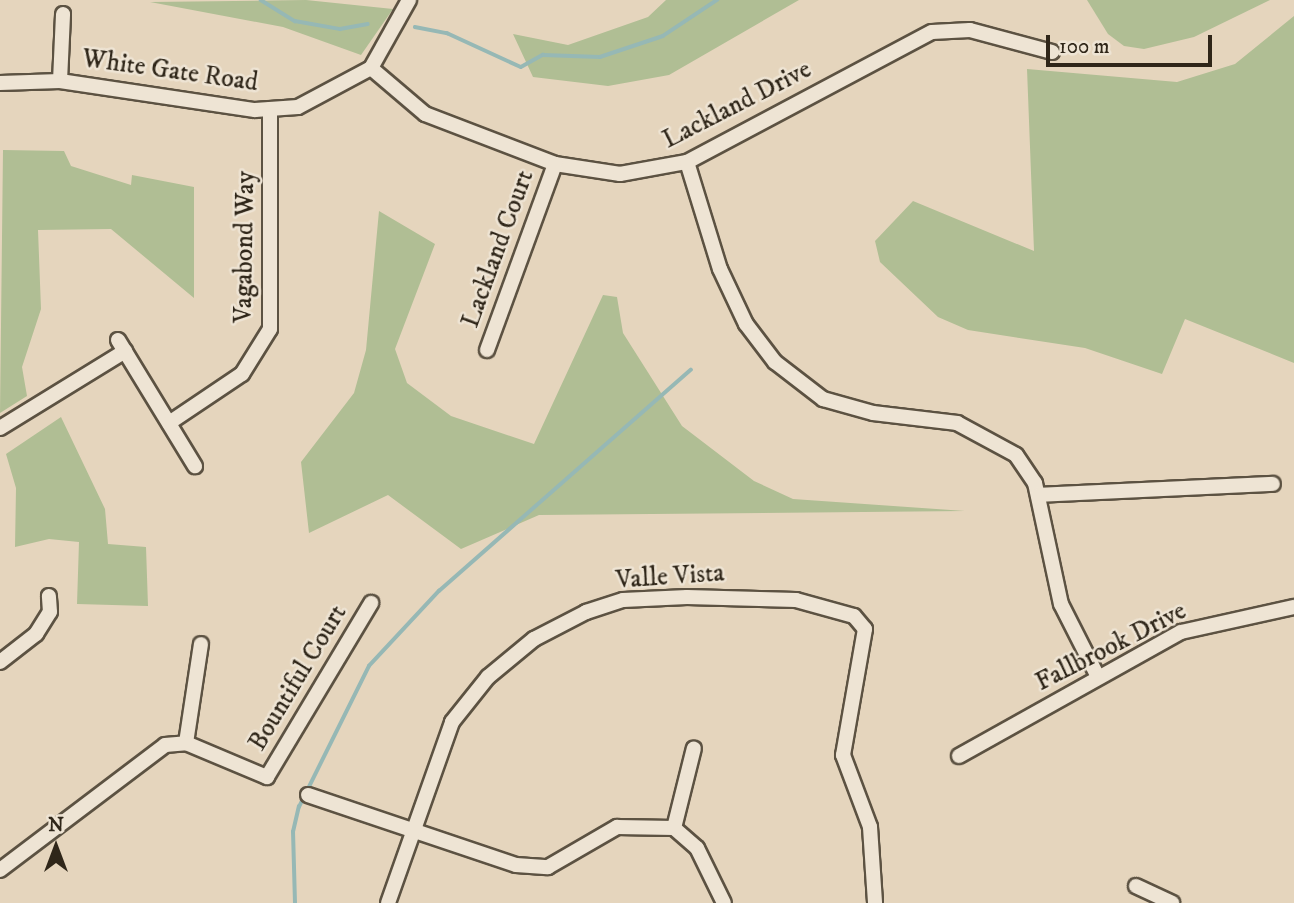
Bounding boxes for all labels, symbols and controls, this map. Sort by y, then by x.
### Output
scale bar [1049,21,1215,65]
text: 100 m [1059,34,1110,60]
street label: White Gate Road [80,43,260,99]
street label: Lackland Drive [657,54,817,156]
street label: Lackland Court [455,166,541,332]
street label: Vagabond Way [228,171,262,323]
street label: Valle Vista [615,558,725,596]
street label: Fallbrook Drive [1030,596,1192,698]
street label: Bountiful Court [242,599,354,757]
north arrow [21,812,91,882]
text: N [48,814,64,837]

